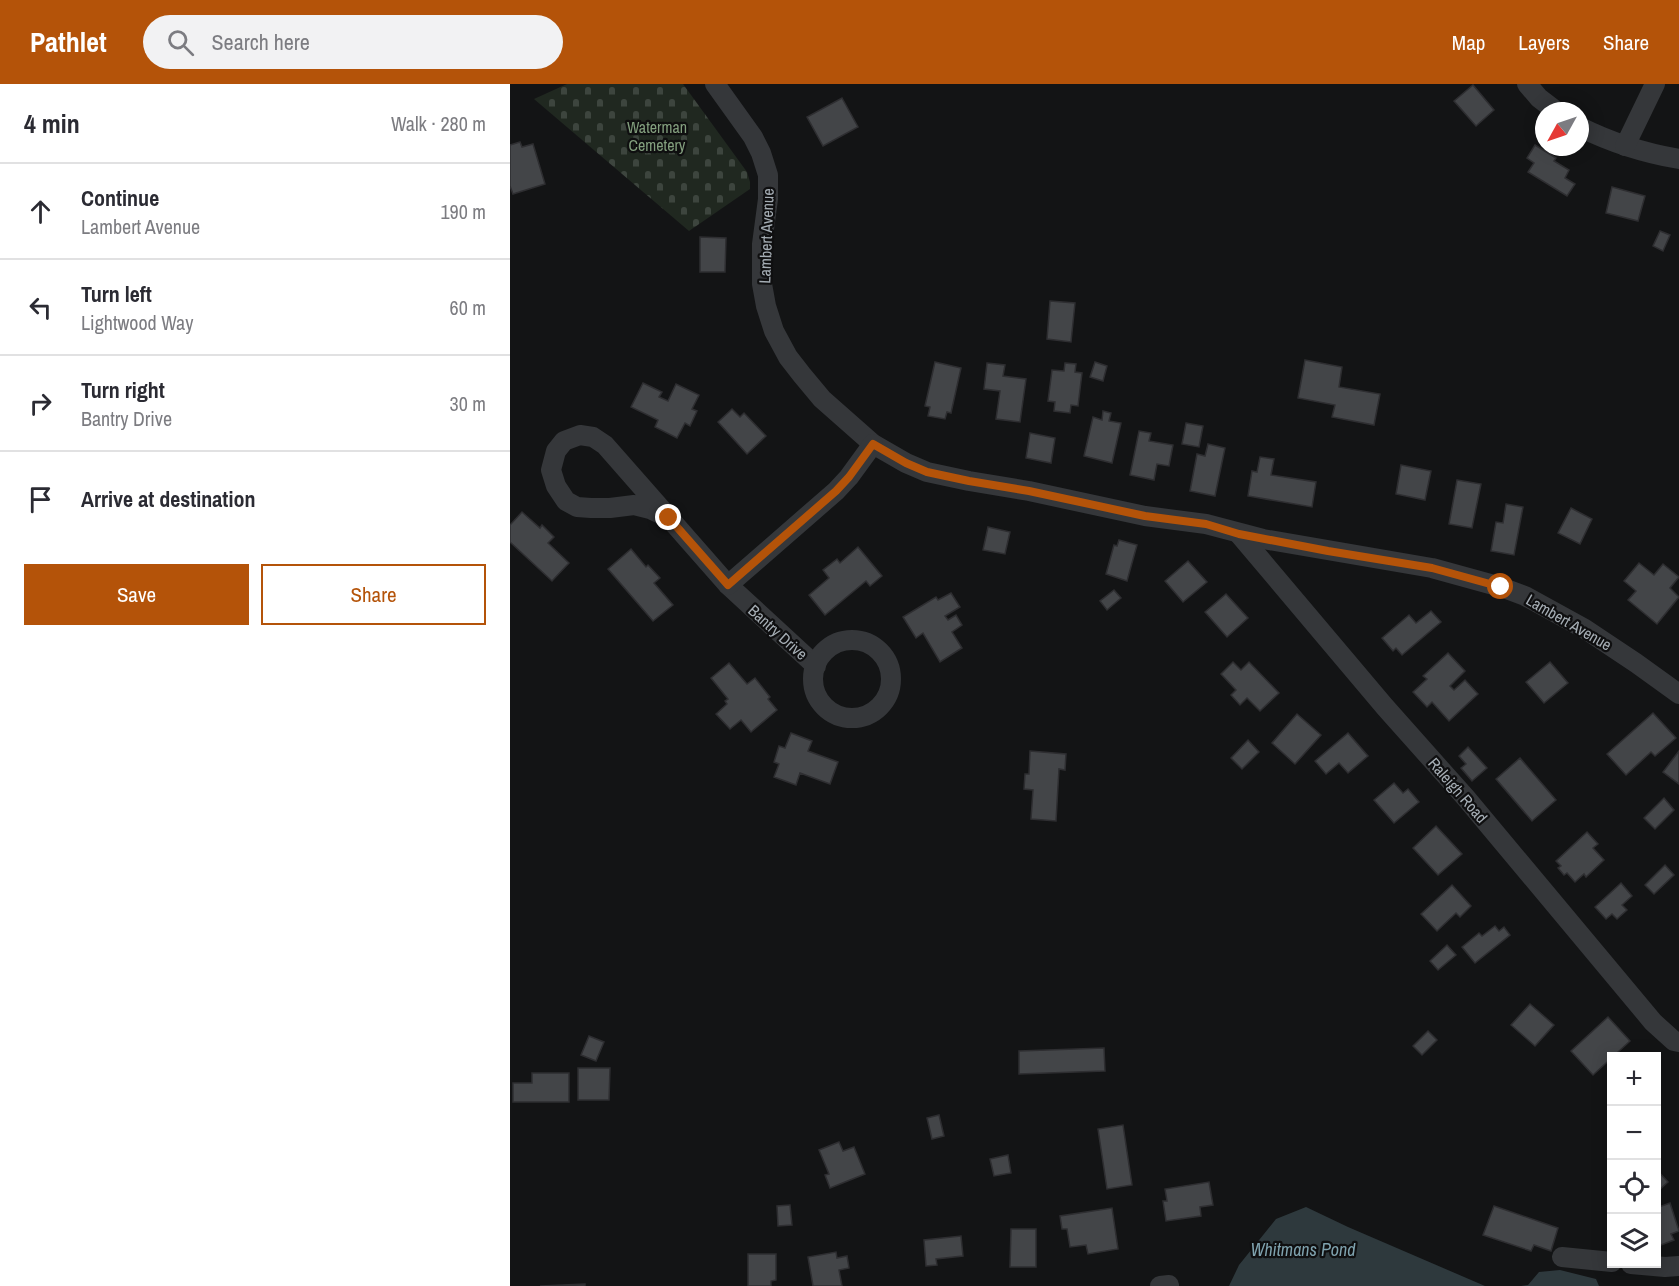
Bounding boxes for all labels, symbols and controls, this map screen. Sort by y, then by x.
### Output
search box [143,15,563,69]
text: Pathlet [30,23,107,61]
icon: search [164,26,197,59]
text: Search here [212,27,310,57]
text: Map [1452,28,1485,57]
text: Layers [1518,28,1570,57]
text: Share [1603,28,1649,57]
north arrow [1535,102,1589,156]
text: 4 min [24,106,80,141]
text: Walk · 280 m [391,110,486,137]
park label: Waterman Cemetery [627,116,687,156]
text: Continue [81,183,159,213]
street label: Lambert Avenue [753,188,779,284]
icon: ahead [24,195,57,228]
text: 190 m [440,198,486,225]
text: Lambert Avenue [81,213,200,240]
text: Turn left [81,279,152,309]
icon: left [24,291,57,324]
text: 60 m [450,294,486,321]
text: Lightwood Way [81,309,193,336]
text: Turn right [81,375,165,405]
icon: right [24,387,57,420]
text: 30 m [450,390,486,417]
text: Bantry Drive [81,405,172,432]
icon: arrive [24,483,57,516]
text: Arrive at destination [81,484,255,514]
route end [655,504,681,530]
button: Save [24,564,249,625]
button: Share [261,564,486,625]
route start [1487,573,1513,599]
street label: Lambert Avenue [1522,589,1616,655]
street label: Bantry Drive [744,599,812,665]
street label: Raleigh Road [1423,753,1493,827]
map controls [1607,1052,1661,1268]
button: + [1607,1052,1661,1106]
button: − [1607,1106,1661,1160]
button: locate [1607,1160,1661,1214]
button: layers [1607,1214,1661,1268]
water label: Whitmans Pond [1250,1237,1356,1262]

